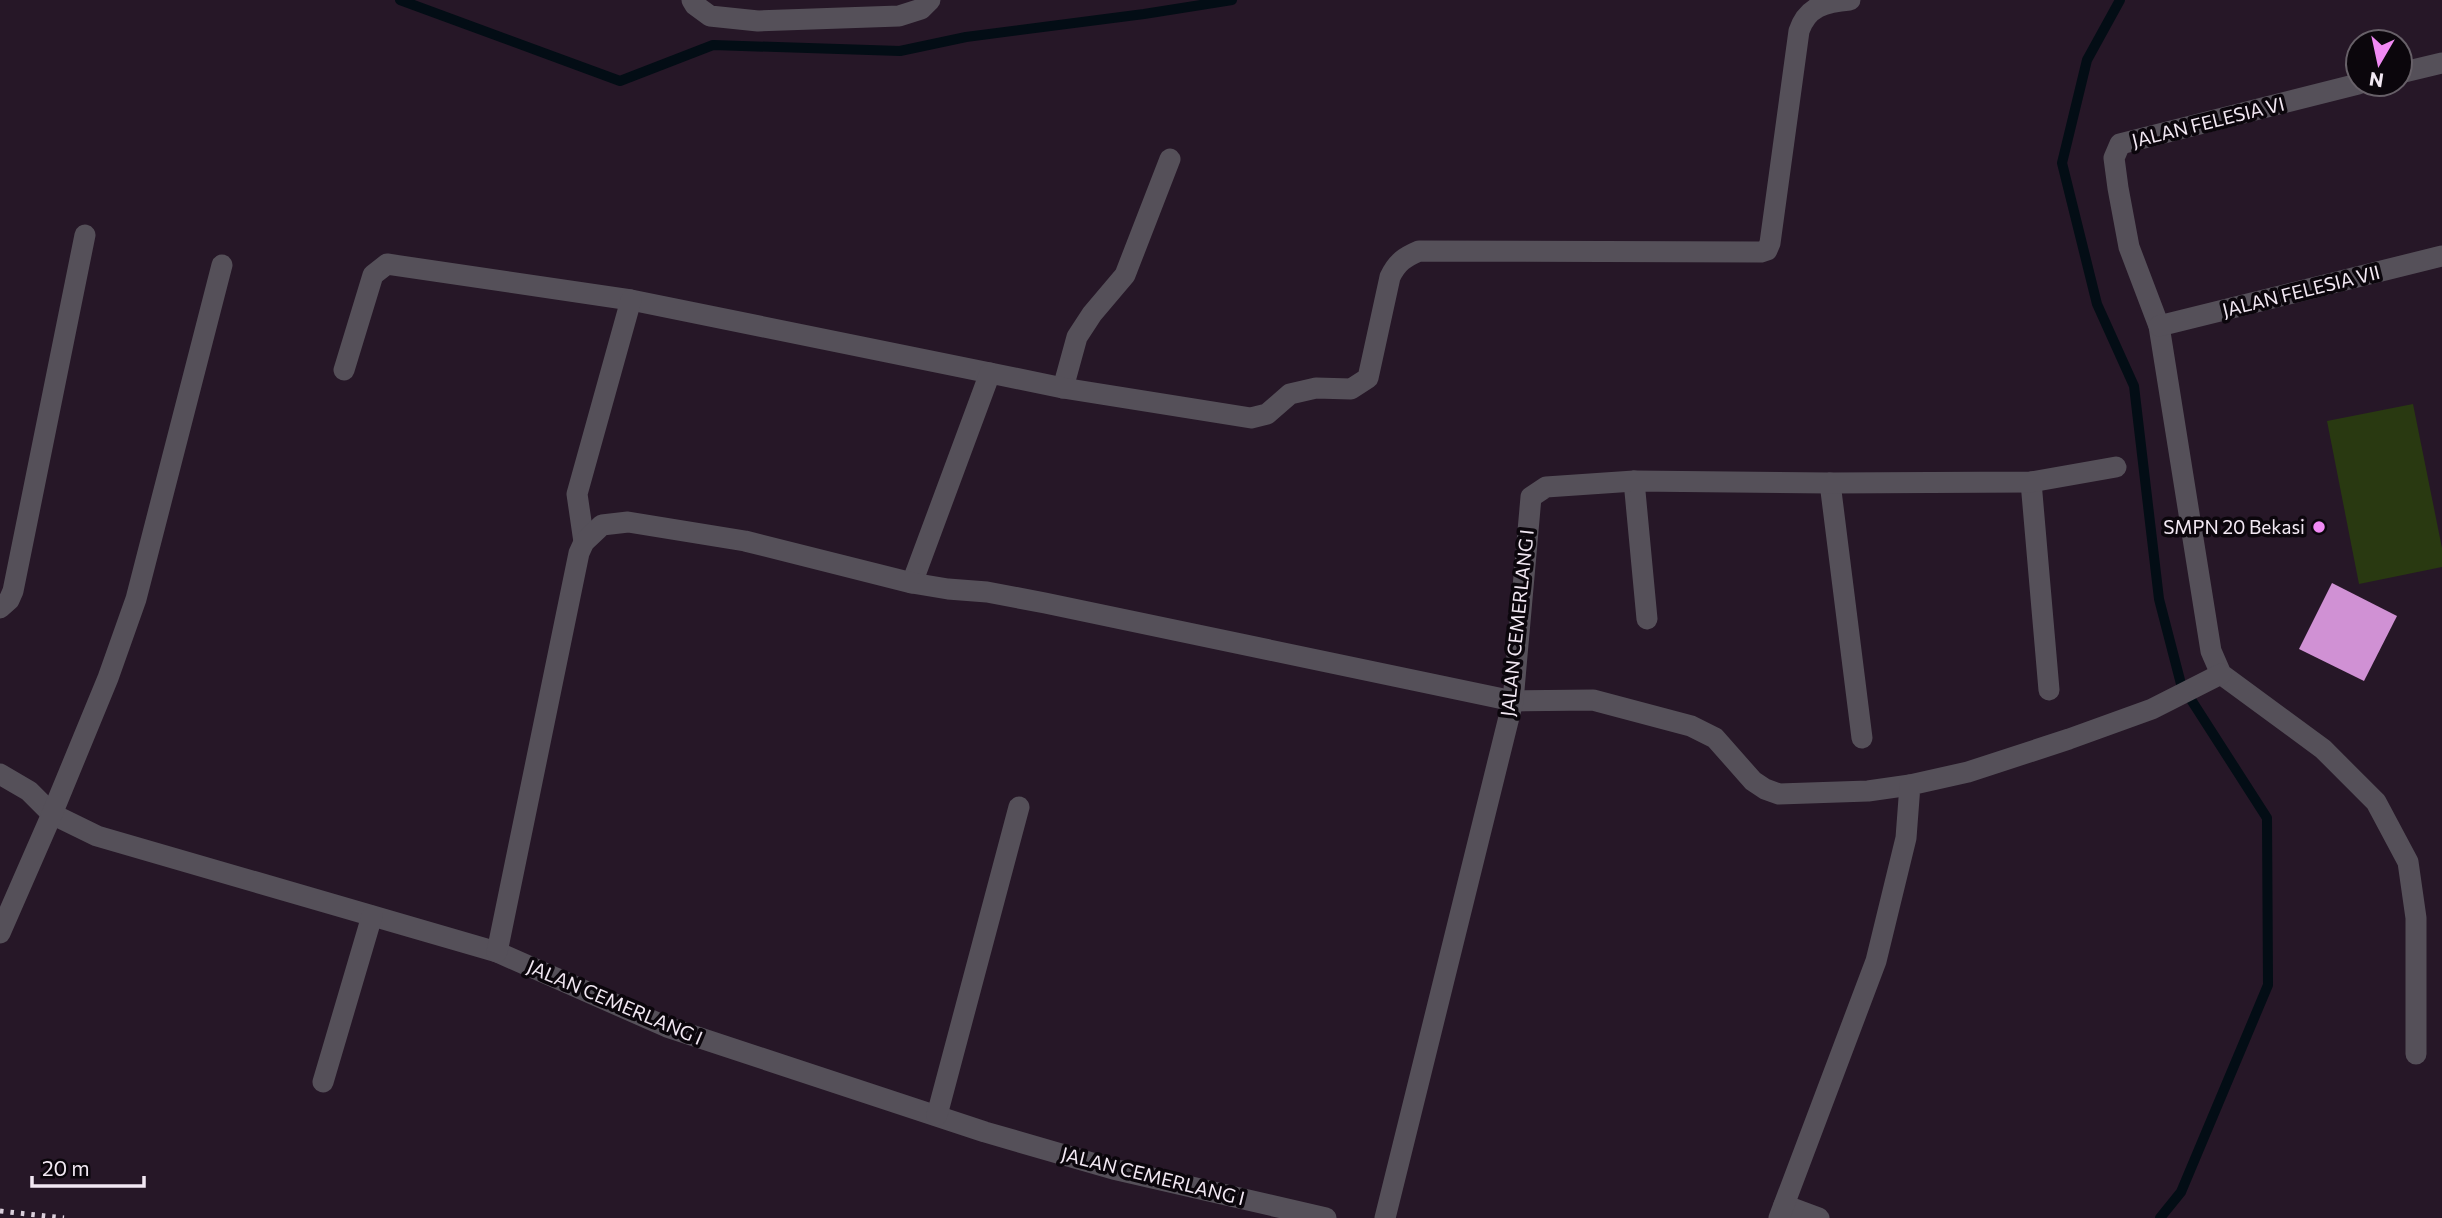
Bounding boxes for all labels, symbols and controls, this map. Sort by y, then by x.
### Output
north arrow [2344,28,2414,98]
text: N [2367,68,2385,93]
street label: JALAN FELESIA VI [2129,91,2287,152]
street label: JALAN FELESIA VII [2220,260,2382,321]
place label: SMPN 20 Bekasi [2163,515,2305,538]
marker: SMPN 20 Bekasi [2311,519,2327,535]
street label: JALAN CEMERLANG I [1495,528,1538,718]
street label: JALAN CEMERLANG I [524,954,706,1049]
street label: JALAN CEMERLANG I [1059,1142,1247,1209]
scale bar [32,1144,144,1188]
text: 20 m [42,1155,90,1180]

